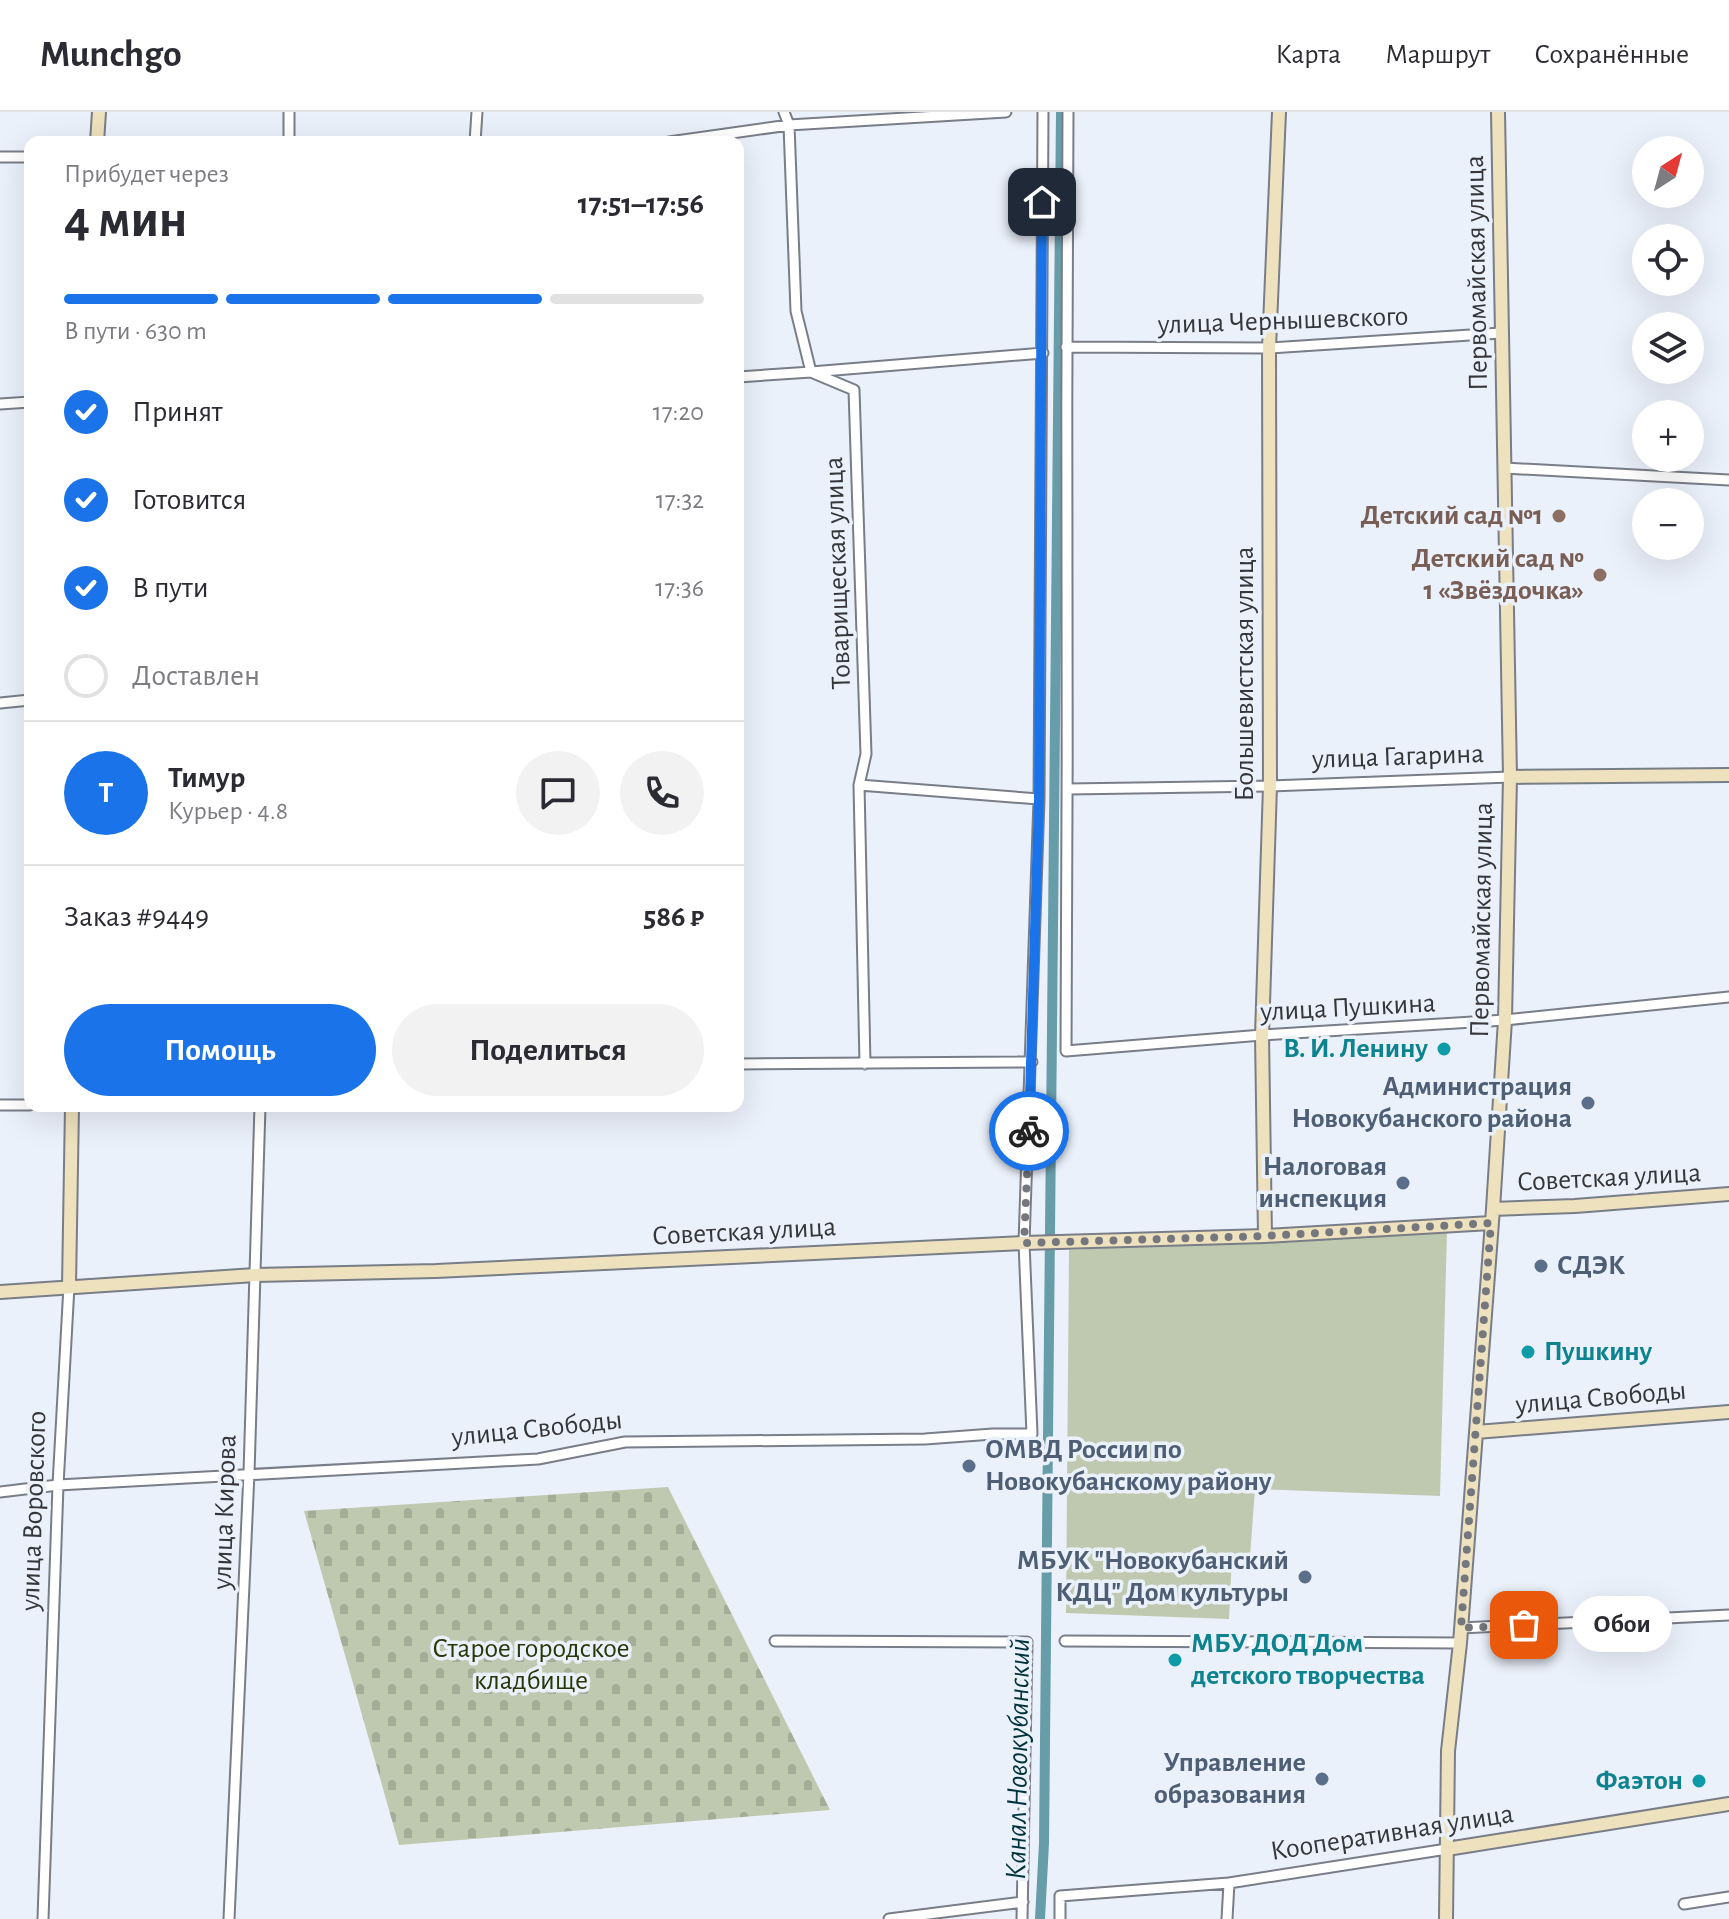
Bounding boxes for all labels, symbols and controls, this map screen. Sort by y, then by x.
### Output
text: Munchgo [40,36,182,74]
text: Карта [1275,41,1341,69]
text: Маршрут [1385,41,1490,69]
text: Сохранённые [1534,41,1689,69]
north arrow [1632,136,1704,208]
map controls [1632,136,1704,560]
street label: Первомайская улица [1461,155,1493,391]
text: Прибудет через [64,161,229,187]
pin [1008,168,1076,236]
icon: home [1020,180,1064,224]
text: 17:51–17:56 [578,189,704,219]
text: 4 мин [64,194,187,246]
button: locate [1632,224,1704,296]
street label: улица Чернышевского [1156,303,1409,339]
button: layers [1632,312,1704,384]
text: В пути · 630 m [64,318,207,344]
icon: check [64,390,108,434]
text: Принят [132,397,223,427]
text: 17:20 [653,399,704,425]
button: + [1632,400,1704,472]
street label: Товарищеская улица [820,456,856,690]
icon: check [64,478,108,522]
text: Готовится [132,485,246,515]
text: 17:32 [656,487,704,513]
button: − [1632,488,1704,560]
place label: Детский сад №1 [1360,502,1543,530]
marker: Детский сад №1 [1550,507,1568,525]
place label: Детский сад № 1 «Звёздочка» [1412,545,1584,605]
street label: Большевистская улица [1231,546,1259,802]
icon: check [64,566,108,610]
marker: Детский сад № 1 «Звёздочка» [1591,566,1609,584]
text: В пути [132,573,209,603]
text: 17:36 [655,575,704,601]
text: Доставлен [132,661,260,691]
street label: улица Гагарина [1310,740,1485,774]
button: chat [516,751,600,835]
button: phone [620,751,704,835]
text: Тимур [168,763,245,793]
text: Т [99,778,113,808]
text: Курьер · 4.8 [168,798,288,824]
street label: Первомайская улица [1466,802,1498,1038]
text: Заказ #9449 [64,902,209,932]
text: 586 ₽ [643,902,704,932]
street label: улица Пушкина [1259,989,1437,1027]
button: Помощь [64,1004,376,1096]
button: Поделиться [392,1004,704,1096]
place label: В. И. Ленину [1283,1035,1428,1063]
marker: В. И. Ленину [1435,1040,1453,1058]
place label: Администрация Новокубанского района [1291,1073,1572,1133]
courier [989,1091,1069,1171]
marker: Администрация Новокубанского района [1579,1094,1597,1112]
icon: bike [1007,1109,1051,1153]
place label: Налоговая инспекция [1259,1153,1387,1213]
street label: Советская улица [1516,1159,1702,1197]
marker: Налоговая инспекция [1394,1174,1412,1192]
street label: Советская улица [651,1213,837,1251]
place label: СДЭК [1557,1252,1625,1280]
marker: СДЭК [1532,1257,1550,1275]
place label: Пушкину [1544,1338,1653,1366]
marker: Пушкину [1519,1343,1537,1361]
street label: улица Свободы [1513,1377,1688,1420]
street label: улица Свободы [449,1406,624,1452]
street label: улица Воровского [16,1410,51,1613]
street label: улица Кирова [208,1434,242,1591]
place label: ОМВД России по Новокубанскому району [985,1436,1272,1496]
marker: ОМВД России по Новокубанскому району [960,1457,978,1475]
place label: МБУК "Новокубанский КДЦ" Дом культуры [1017,1547,1289,1607]
marker: МБУК "Новокубанский КДЦ" Дом культуры [1296,1568,1314,1586]
pin [1490,1591,1558,1659]
callout: Обои [1572,1597,1672,1653]
icon: bag [1502,1603,1546,1647]
text: Обои [1593,1611,1651,1637]
place label: МБУ ДОД Дом детского творчества [1191,1630,1425,1690]
park label: Старое городское кладбище [432,1635,630,1695]
water label: Канал Новокубанский [1001,1638,1035,1880]
marker: МБУ ДОД Дом детского творчества [1166,1651,1184,1669]
place label: Управление образования [1154,1749,1306,1809]
place label: Фаэтон [1596,1767,1683,1795]
marker: Управление образования [1313,1770,1331,1788]
marker: Фаэтон [1690,1772,1708,1790]
street label: Кооперативная улица [1268,1800,1516,1866]

